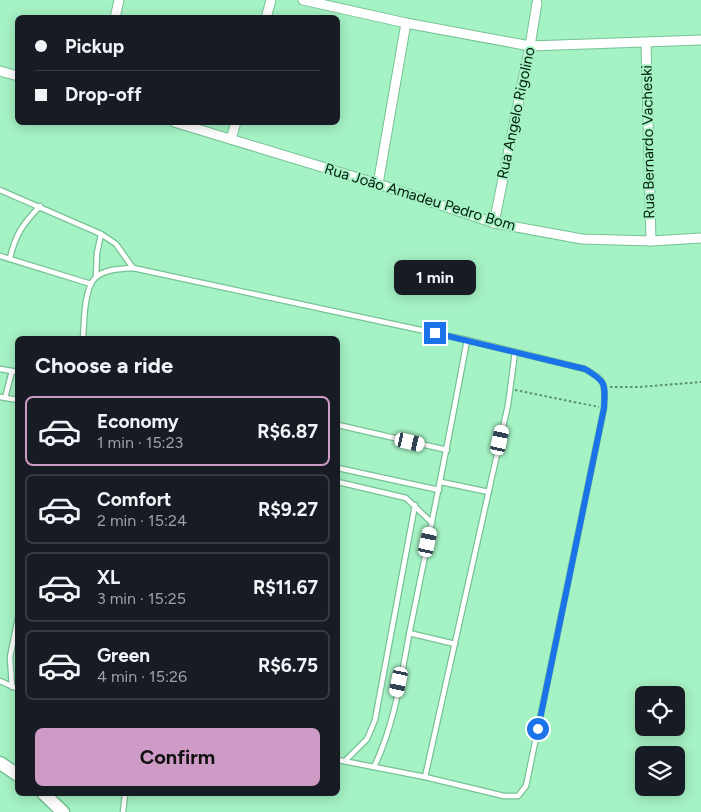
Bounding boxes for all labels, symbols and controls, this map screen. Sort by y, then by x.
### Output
text: Pickup [65,35,124,58]
street label: Rua Angelo Rigolino [493,45,539,181]
street label: Rua Bernardo Vacheski [638,65,658,219]
text: Drop-off [65,83,142,106]
street label: Rua João Amadeu Pedro Bom [322,159,518,235]
callout: 1 min [394,260,476,296]
text: 1 min [416,268,454,287]
route end [424,322,446,344]
text: Choose a ride [35,352,173,379]
icon: car [37,409,82,454]
text: Economy [97,410,179,433]
text: R$6.87 [257,420,318,443]
car [489,424,510,456]
car [393,431,426,453]
text: 1 min · 15:23 [97,433,183,452]
icon: car [37,487,82,532]
text: Comfort [97,488,172,511]
text: R$9.27 [258,498,318,521]
text: 2 min · 15:24 [97,511,187,530]
car [417,526,438,558]
icon: car [37,565,82,610]
text: XL [97,566,120,589]
text: R$11.67 [253,576,318,599]
text: 3 min · 15:25 [97,589,186,608]
icon: car [37,643,82,688]
text: Green [97,644,150,667]
text: R$6.75 [258,654,318,677]
car [388,666,409,698]
text: 4 min · 15:26 [97,667,187,686]
map controls [635,686,685,796]
button: locate [635,686,685,736]
route start [527,718,549,740]
button: Confirm [35,728,320,786]
button: layers [635,746,685,796]

